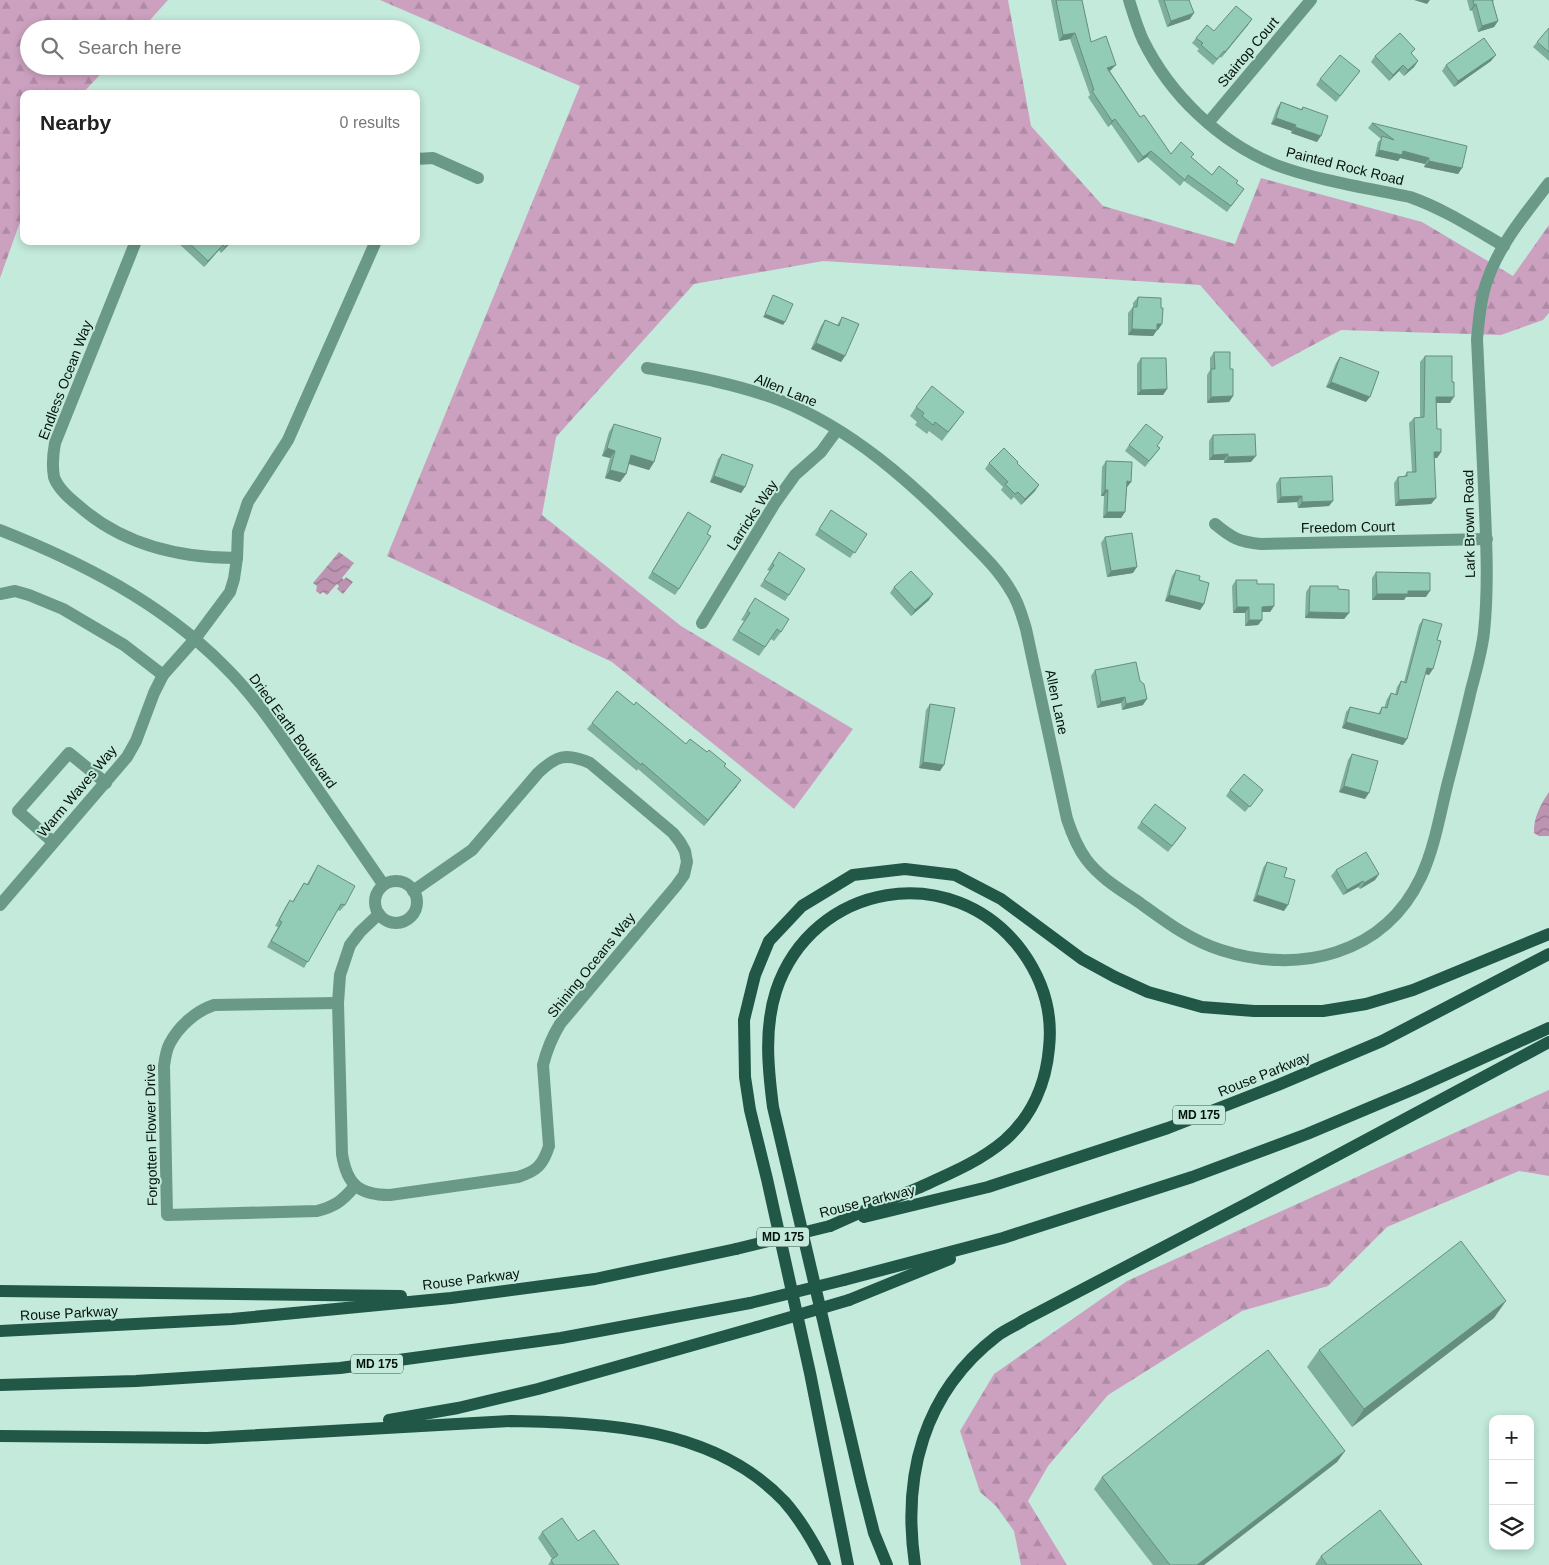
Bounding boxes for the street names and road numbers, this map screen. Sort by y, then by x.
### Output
street label: Stairtop Court [1214,14,1282,90]
street label: Painted Rock Road [1285,144,1405,188]
street label: Endless Ocean Way [35,318,95,442]
street label: Allen Lane [752,370,820,410]
street label: Lark Brown Road [1460,470,1478,578]
street label: Larricks Way [723,477,781,553]
street label: Freedom Court [1301,518,1395,536]
street label: Allen Lane [1042,668,1072,736]
street label: Dried Earth Boulevard [246,671,340,791]
street label: Warm Waves Way [34,742,120,840]
street label: Shining Oceans Way [544,909,638,1021]
street label: Rouse Parkway [1216,1048,1312,1100]
street label: Forgotten Flower Drive [142,1063,160,1206]
road number: MD 175 [1173,1106,1225,1124]
street label: Rouse Parkway [817,1181,917,1221]
road number: MD 175 [757,1228,809,1246]
street label: Rouse Parkway [421,1265,521,1293]
street label: Rouse Parkway [20,1302,118,1324]
road number: MD 175 [351,1355,403,1374]

